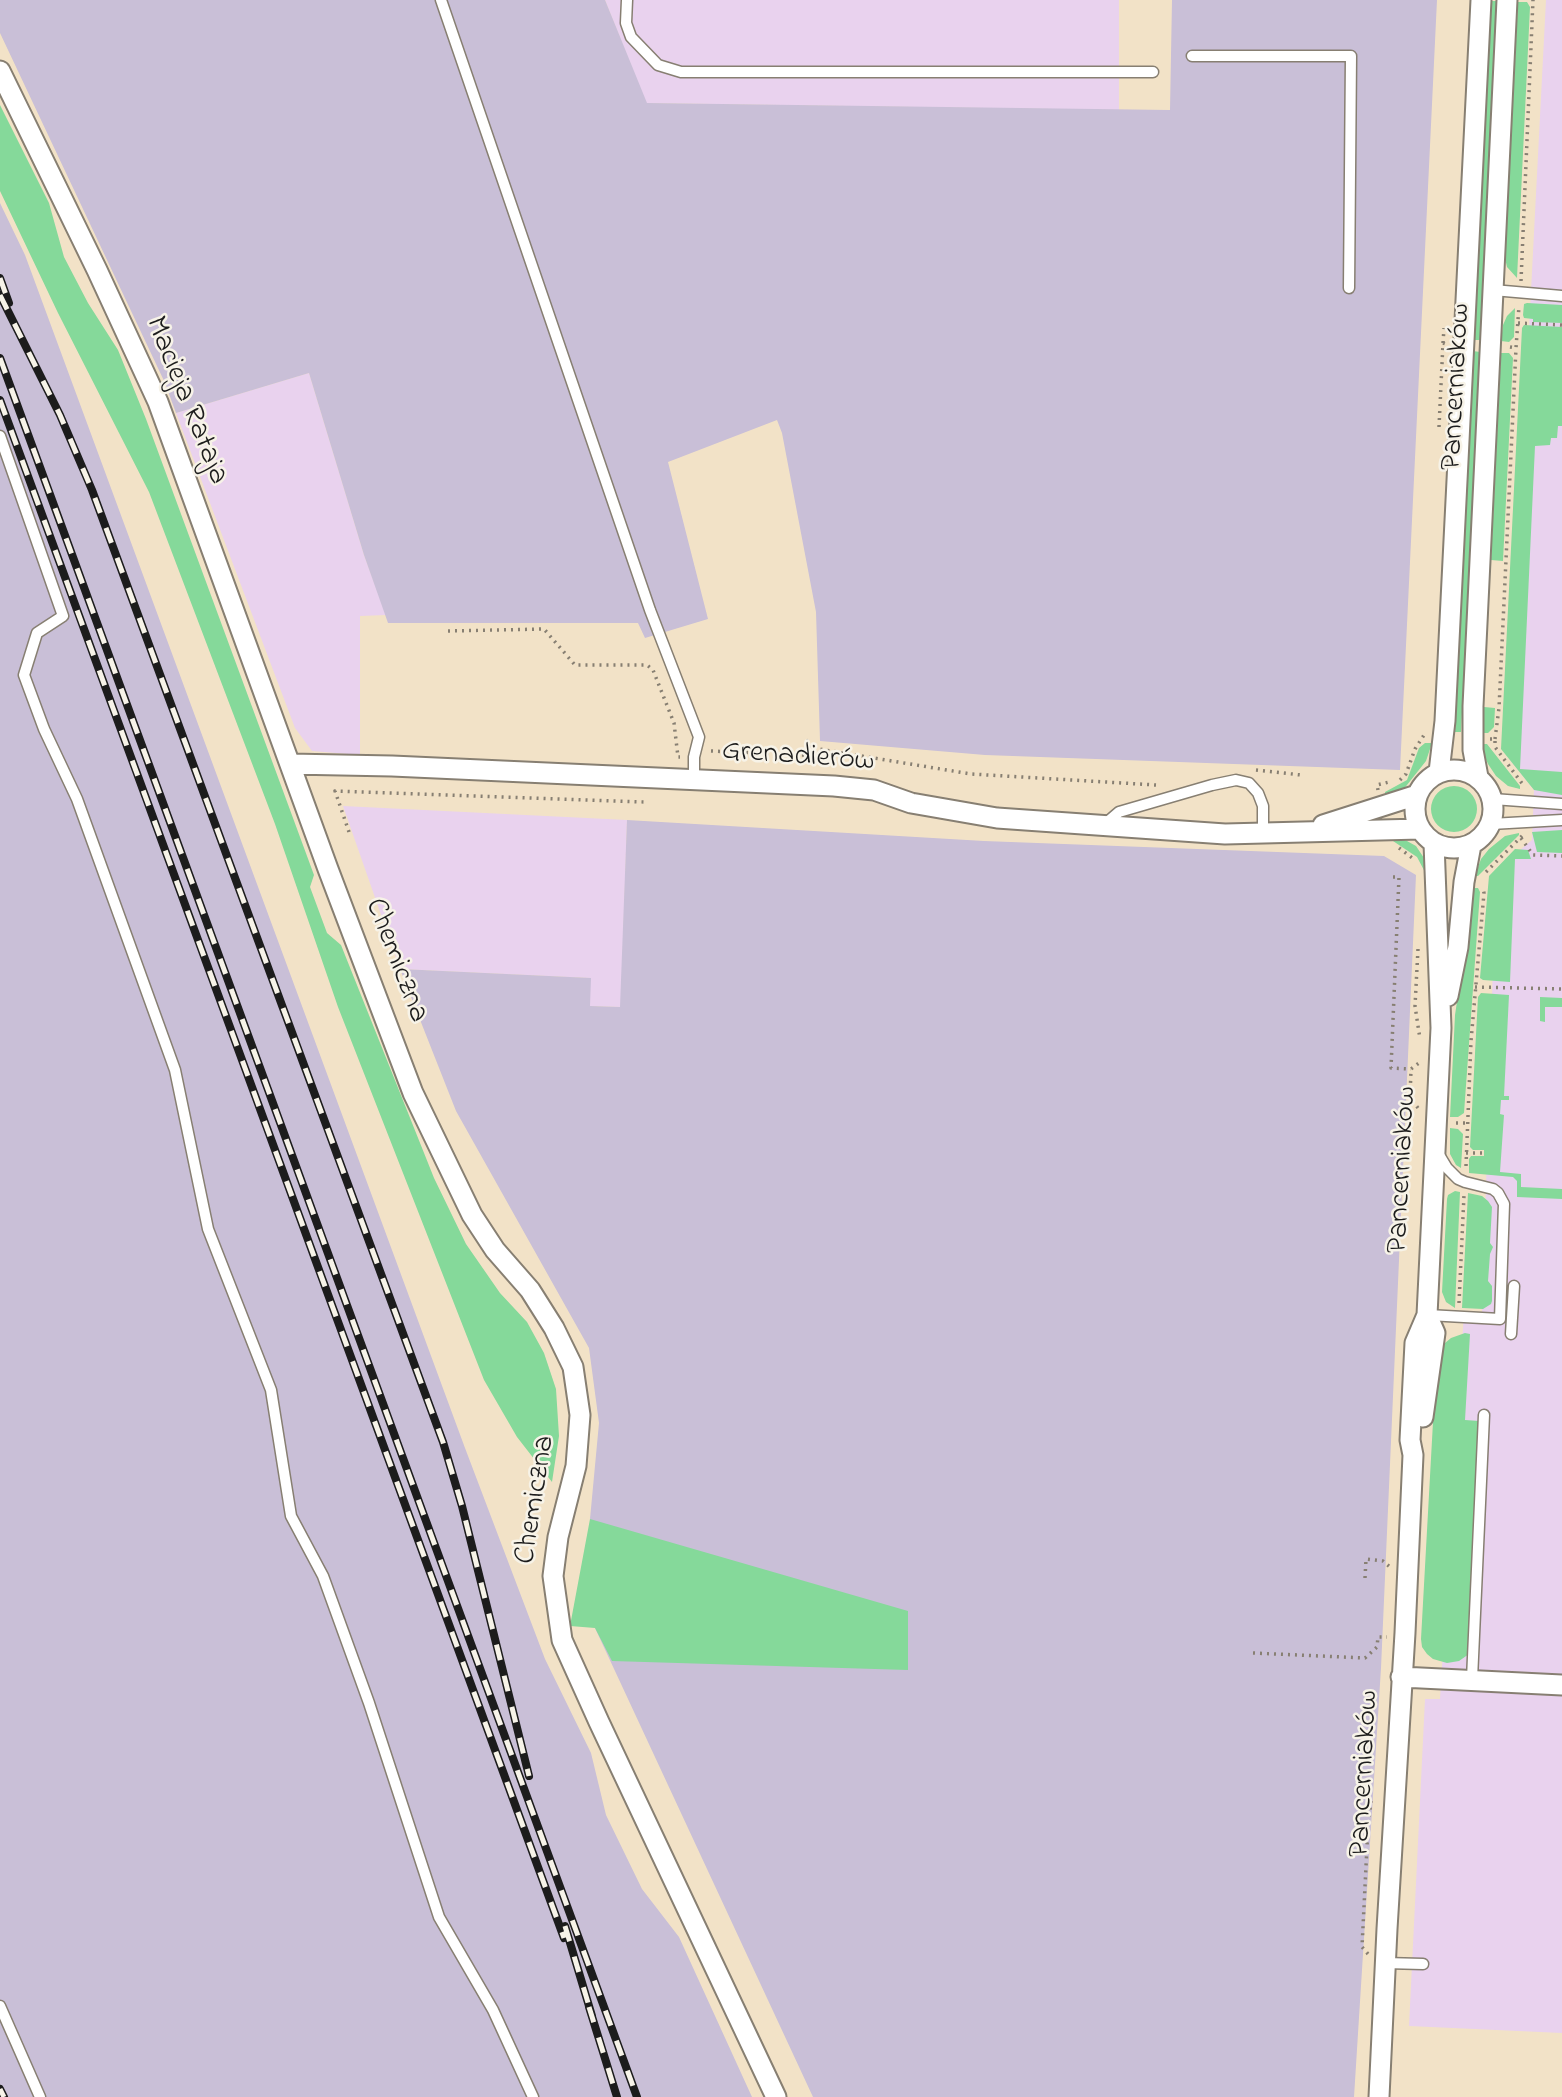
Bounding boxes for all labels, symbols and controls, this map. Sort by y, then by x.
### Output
street label: Pancerniaków [1436,302,1480,472]
street label: Macieja Rataja [135,312,235,490]
street label: Grenadierów [721,735,875,781]
street label: Chemiczna [355,894,435,1028]
street label: Pancerniaków [1382,1085,1426,1255]
street label: Chemiczna [509,1433,565,1567]
street label: Pancerniaków [1344,1689,1388,1859]

